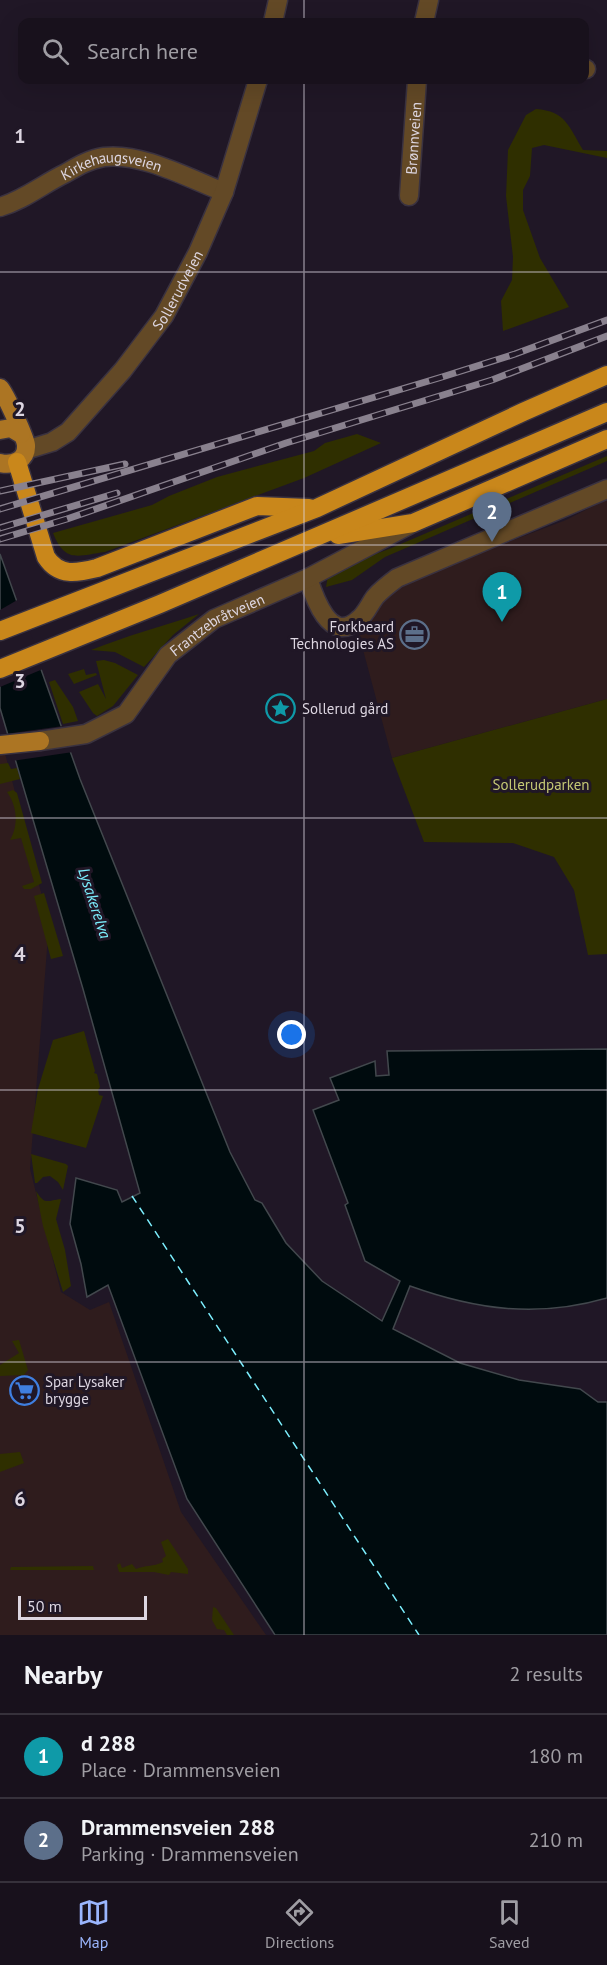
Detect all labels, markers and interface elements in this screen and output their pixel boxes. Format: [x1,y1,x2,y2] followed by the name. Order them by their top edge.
[18,18,589,84] search box
[39,35,72,68] icon: search
[87,37,198,65] text: Search here
[401,101,425,175] street label: Brønnveien
[14,123,26,149] text: 1
[57,147,165,184] street label: Kirkehaugsveien
[147,247,207,334] street label: Sollerudveien
[14,396,26,422] text: 2
[472,492,512,542] pin: 2
[482,572,522,622] pin: 1
[166,589,267,660] street label: Frantzebråtveien
[290,617,394,653] place label: Forkbeard Technologies AS
[399,619,431,651] office icon: Forkbeard Technologies AS
[14,668,26,694] text: 3
[265,692,297,724] place icon: Sollerud gård
[302,699,388,718] place label: Sollerud gård
[492,775,590,794] park label: Sollerudparken
[74,865,116,941] water label: Lysakerelva
[14,941,26,967] text: 4
[277,1020,306,1049] your location
[14,1213,26,1239] text: 5
[45,1372,124,1408] place label: Spar Lysaker brygge
[8,1374,40,1406] supermarket icon: Spar Lysaker brygge
[14,1486,26,1512] text: 6
[18,1593,147,1620] scale bar
[27,1596,62,1616] text: 50 m
[24,1658,102,1691] text: Nearby
[510,1661,583,1687] text: 2 results
[81,1729,136,1757] text: d 288
[38,1743,49,1769] text: 1
[529,1743,583,1769] text: 180 m
[81,1757,281,1783] text: Place · Drammensveien
[81,1813,275,1841] text: Drammensveien 288
[38,1827,49,1853] text: 2
[529,1827,583,1853] text: 210 m
[81,1841,299,1867] text: Parking · Drammensveien
[77,1896,110,1952] tab: Map
[265,1896,334,1952] tab: Directions
[489,1896,530,1952] tab: Saved

